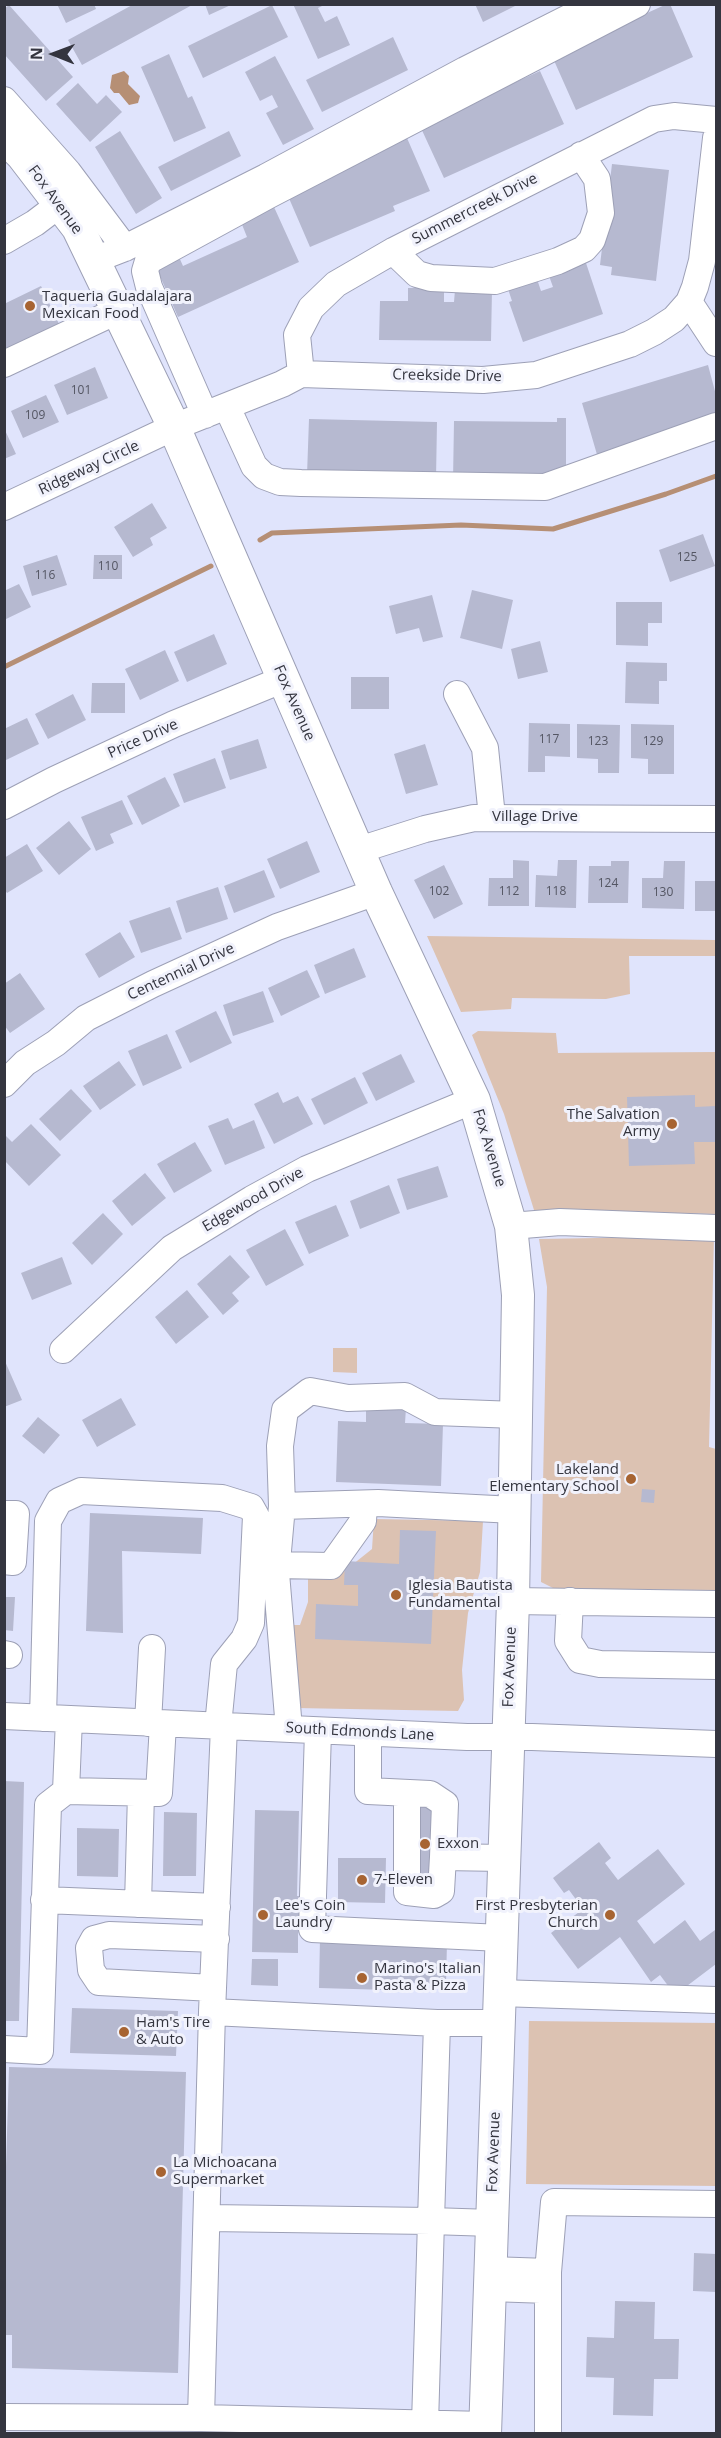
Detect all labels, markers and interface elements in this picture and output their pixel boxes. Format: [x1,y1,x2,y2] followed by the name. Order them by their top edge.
[24,24,84,84] north arrow
[25,47,47,60] text: N
[24,162,86,238] street label: Fox Avenue
[409,170,541,248] street label: Summercreek Drive
[42,288,192,323] place label: Taqueria Guadalajara Mexican Food
[23,299,37,313] marker: Taqueria Guadalajara Mexican Food
[392,366,502,386] street label: Creekside Drive
[71,384,91,398] house number: 101
[25,409,45,423] house number: 109
[36,437,142,499] street label: Ridgeway Circle
[677,551,697,565] house number: 125
[98,560,118,574] house number: 110
[35,569,55,583] house number: 116
[269,662,319,744] street label: Fox Avenue
[105,715,181,763] street label: Price Drive
[539,733,559,747] house number: 117
[588,735,608,749] house number: 123
[643,735,663,749] house number: 129
[492,808,578,826] street label: Village Drive
[598,877,618,891] house number: 124
[429,885,449,899] house number: 102
[499,885,519,899] house number: 112
[546,885,566,899] house number: 118
[653,886,673,900] house number: 130
[125,939,237,1005] street label: Centennial Drive
[567,1106,660,1141] place label: The Salvation Army
[469,1107,509,1189] street label: Fox Avenue
[665,1117,679,1131] marker: The Salvation Army
[199,1164,307,1236] street label: Edgewood Drive
[489,1461,619,1496] place label: Lakeland Elementary School
[624,1472,638,1486] marker: Lakeland Elementary School
[408,1577,513,1612] place label: Iglesia Bautista Fundamental
[389,1588,403,1602] marker: Iglesia Bautista Fundamental
[500,1626,520,1708] street label: Fox Avenue
[285,1719,435,1745] street label: South Edmonds Lane
[437,1835,479,1853] place label: Exxon
[418,1837,432,1851] marker: Exxon
[374,1871,433,1889] place label: 7-Eleven
[355,1873,369,1887] marker: 7-Eleven
[275,1897,345,1932] place label: Lee's Coin Laundry
[475,1897,598,1932] place label: First Presbyterian Church
[256,1908,270,1922] marker: Lee's Coin Laundry
[603,1908,617,1922] marker: First Presbyterian Church
[374,1960,481,1995] place label: Marino's Italian Pasta & Pizza
[355,1971,369,1985] marker: Marino's Italian Pasta & Pizza
[136,2014,210,2049] place label: Ham's Tire & Auto
[117,2025,131,2039] marker: Ham's Tire & Auto
[484,2111,504,2193] street label: Fox Avenue
[173,2154,277,2189] place label: La Michoacana Supermarket
[154,2165,168,2179] marker: La Michoacana Supermarket

